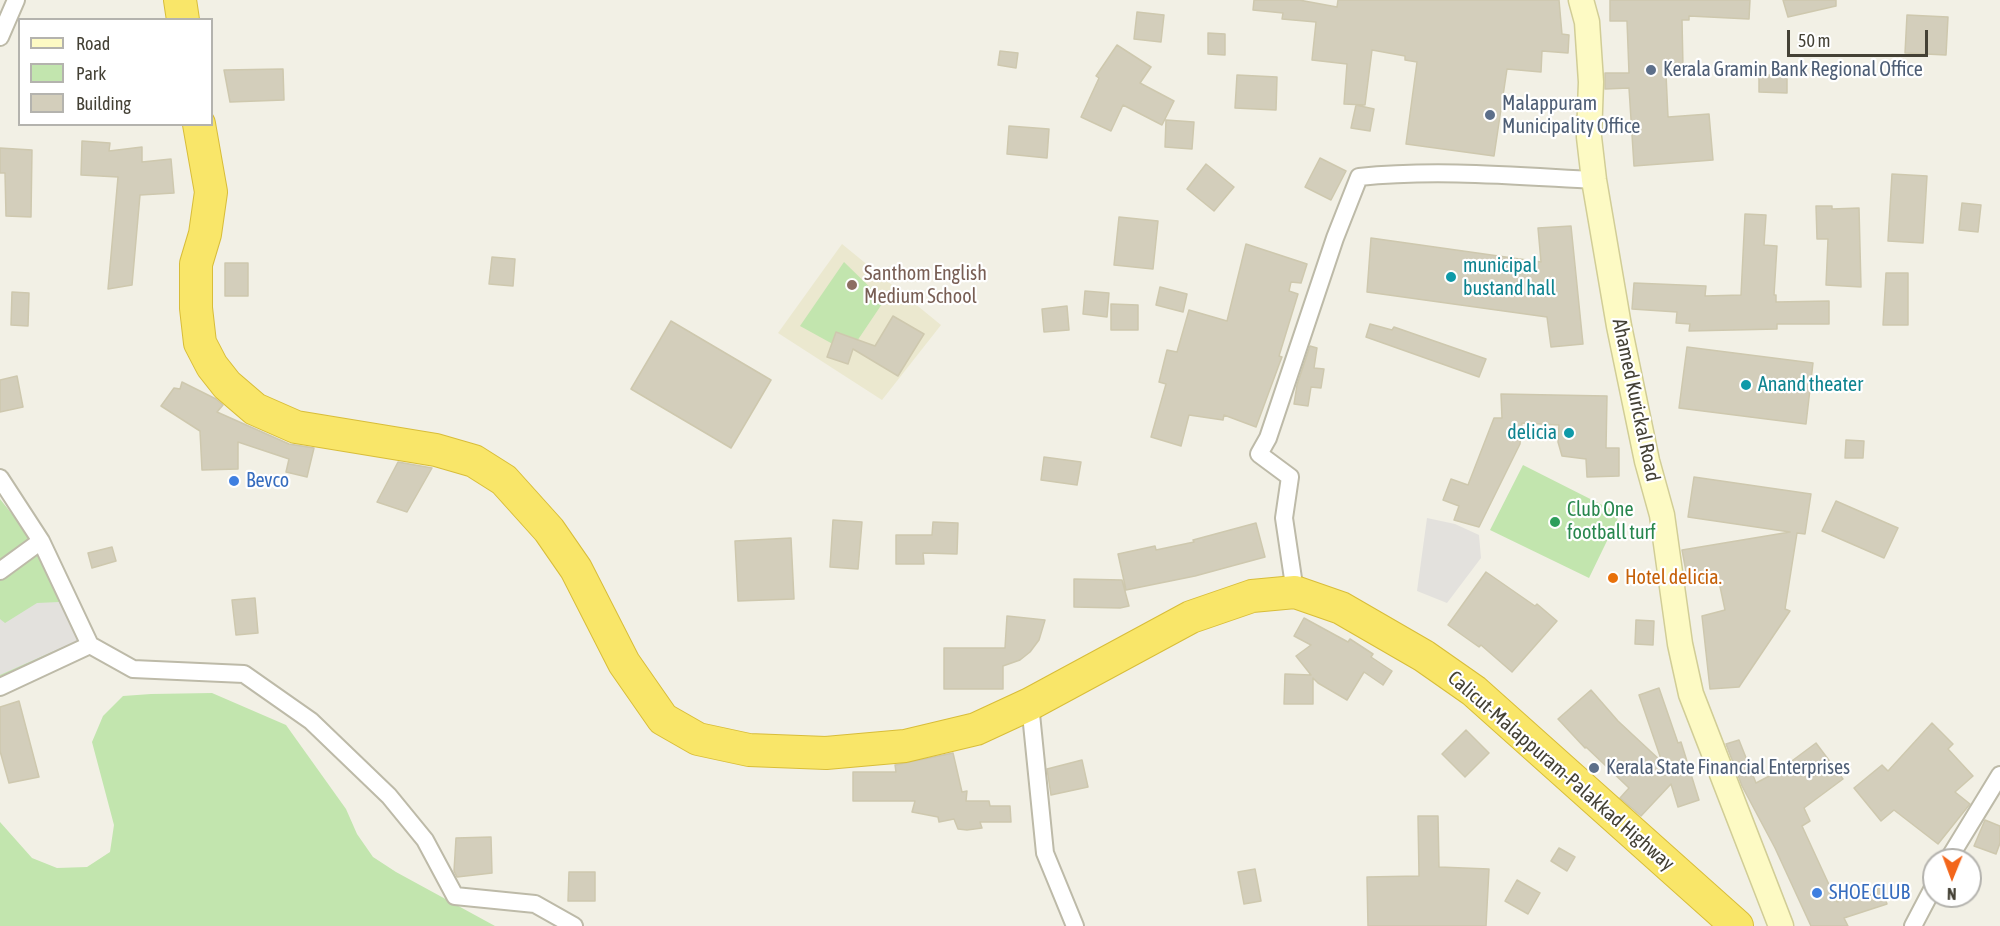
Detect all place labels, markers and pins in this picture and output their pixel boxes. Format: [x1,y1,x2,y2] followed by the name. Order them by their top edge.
[1663,58,1923,82] place label: Kerala Gramin Bank Regional Office
[1644,63,1658,77] marker: Kerala Gramin Bank Regional Office
[1502,92,1640,139] place label: Malappuram Municipality Office
[1483,108,1497,122] marker: Malappuram Municipality Office
[1463,254,1556,301] place label: municipal bustand hall
[864,262,987,309] place label: Santhom English Medium School
[1444,270,1458,284] marker: municipal bustand hall
[845,278,859,292] marker: Santhom English Medium School
[1758,373,1863,397] place label: Anand theater
[1739,378,1753,392] marker: Anand theater
[1507,421,1557,445] place label: delicia
[1562,426,1576,440] marker: delicia
[246,469,289,493] place label: Bevco
[227,474,241,488] marker: Bevco
[1567,498,1656,545] place label: Club One football turf
[1548,515,1562,529] marker: Club One football turf
[1625,566,1722,590] place label: Hotel delicia.
[1606,571,1620,585] marker: Hotel delicia.
[1606,756,1850,780] place label: Kerala State Financial Enterprises
[1587,761,1601,775] marker: Kerala State Financial Enterprises
[1829,881,1910,905] place label: SHOE CLUB
[1810,886,1824,900] marker: SHOE CLUB

